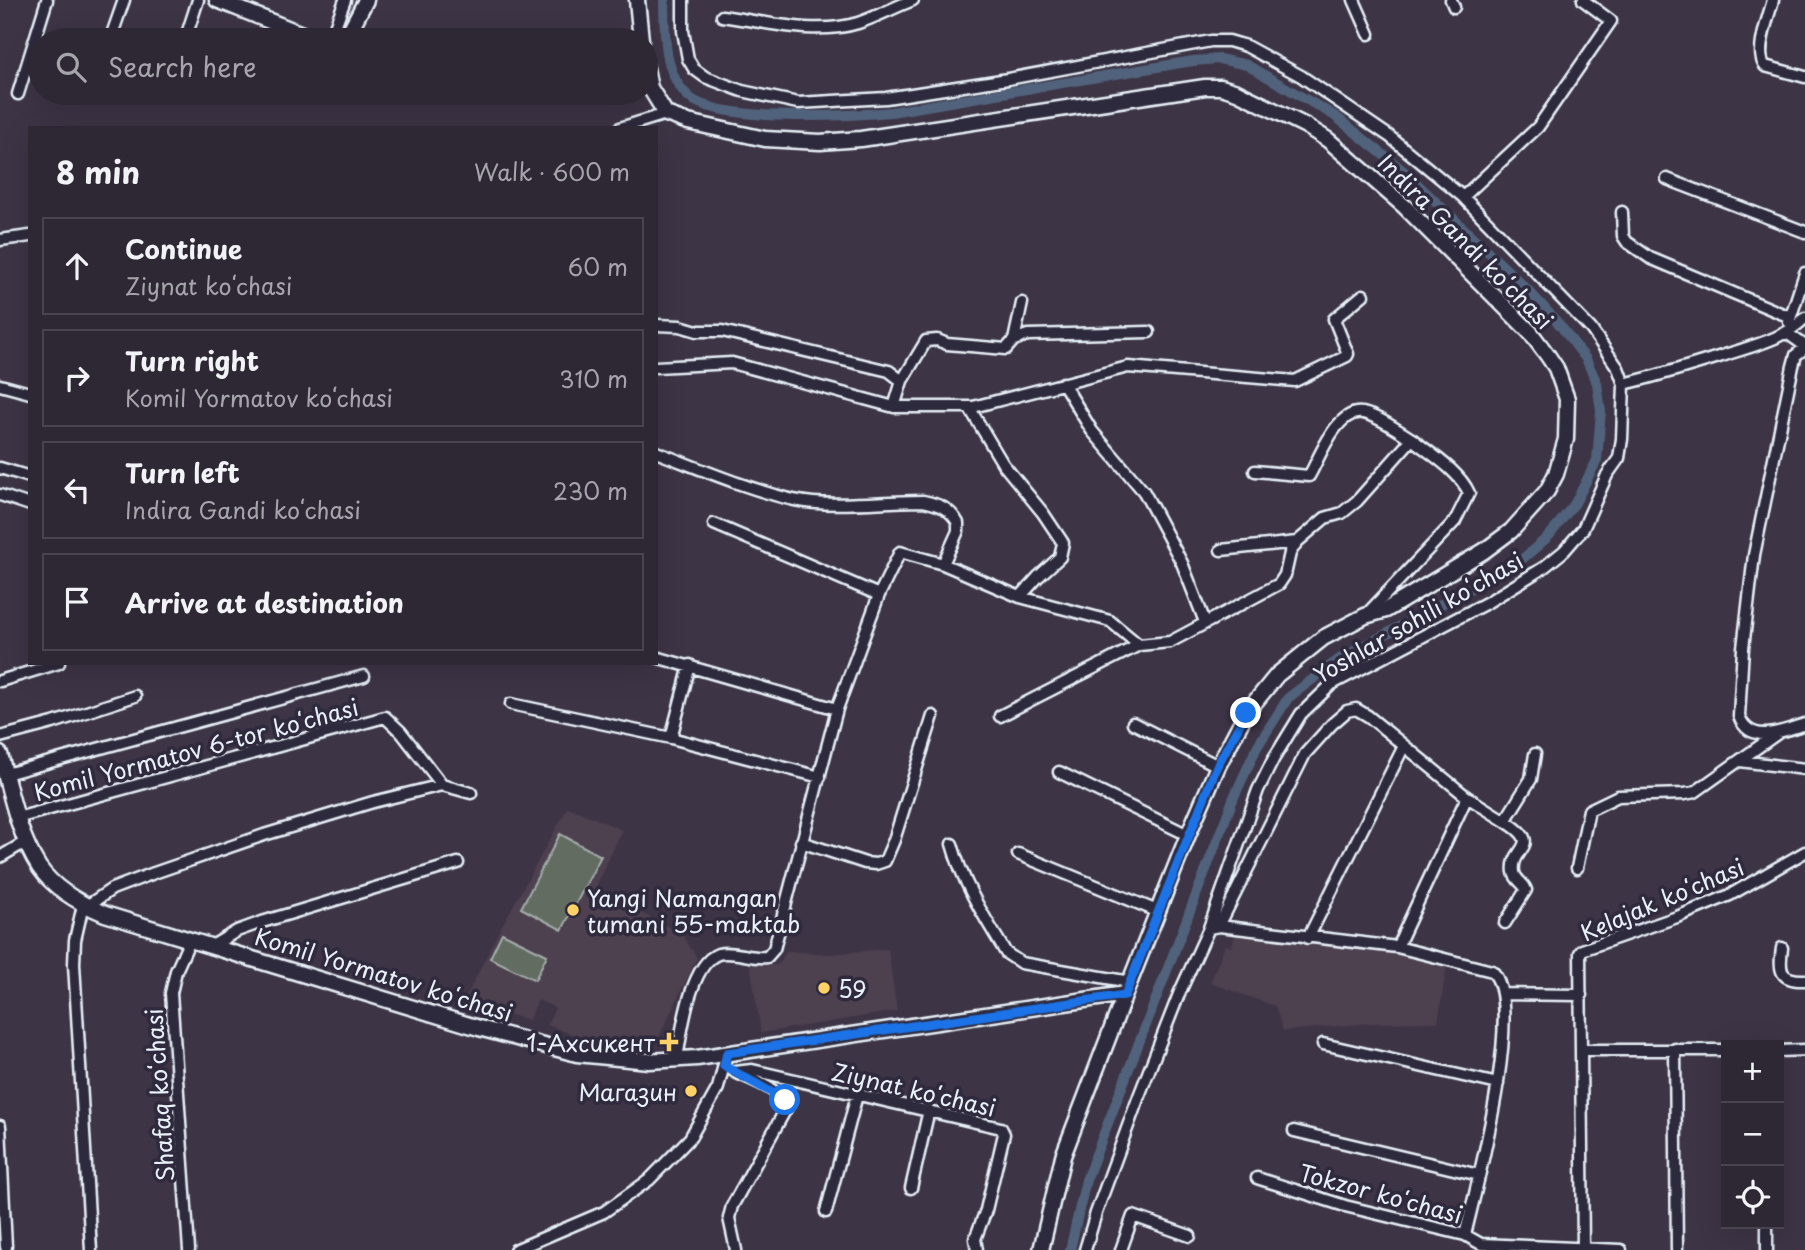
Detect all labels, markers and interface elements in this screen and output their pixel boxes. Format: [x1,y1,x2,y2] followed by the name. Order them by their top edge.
[28,28,658,105] search box
[108,47,257,86] text: Search here
[52,48,90,86] icon: search
[1370,145,1562,337] street label: Indira Gandi koʻchasi
[56,149,140,194] text: 8 min
[474,154,630,189] text: Walk · 600 m
[125,229,242,268] text: Continue
[58,247,96,285] icon: ahead
[568,249,628,284] text: 60 m
[125,268,292,303] text: Ziynat koʻchasi
[125,341,259,380] text: Turn right
[58,359,96,397] icon: right
[559,361,628,396] text: 310 m
[125,380,393,415] text: Komil Yormatov koʻchasi
[125,453,240,492] text: Turn left
[58,471,96,509] icon: left
[553,473,628,508] text: 230 m
[125,492,361,527] text: Indira Gandi koʻchasi
[1306,543,1530,691] street label: Yoshlar sohili koʻchasi
[58,583,96,621] icon: arrive
[125,583,404,622] text: Arrive at destination
[30,689,362,809] street label: Komil Yormatov 6-tor koʻchasi
[1230,697,1261,728] route end
[1575,849,1749,949] street label: Kelajak koʻchasi
[587,880,800,941] place label: Yangi Namangan tumani 55-maktab
[565,902,581,918] marker: Yangi Namangan tumani 55-maktab
[251,918,517,1030] street label: Komil Yormatov koʻchasi
[838,971,867,1006] place label: 59
[816,980,832,996] marker: 59
[135,1007,183,1183] street label: Shafaq koʻchasi
[526,1025,656,1060] place label: 1-Ахсикент
[661,1034,677,1050] marker: 1-Ахсикент
[1721,1040,1784,1229] map controls
[1721,1040,1784,1103] button: +
[828,1053,1000,1125] street label: Ziynat koʻchasi
[578,1074,677,1109] place label: Магазин
[683,1083,699,1099] marker: Магазин
[769,1084,800,1115] route start
[1721,1103,1784,1166] button: −
[1295,1154,1467,1232] street label: Tokzor koʻchasi
[1721,1166,1784,1229] button: locate

